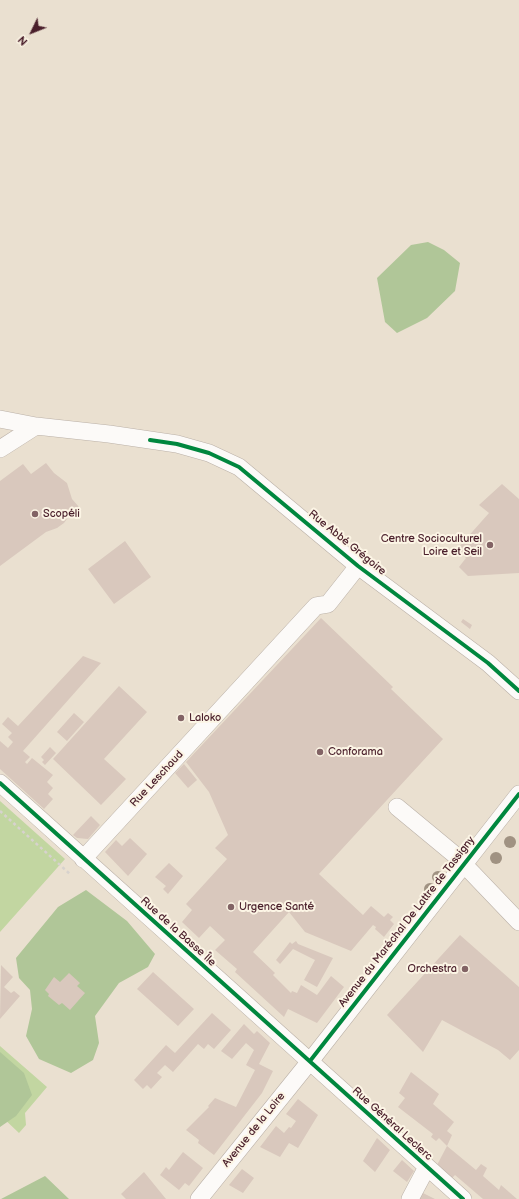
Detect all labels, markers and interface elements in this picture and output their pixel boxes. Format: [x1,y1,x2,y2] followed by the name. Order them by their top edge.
[12,12,52,52] north arrow
[15,33,30,48] text: N
[43,507,80,521] place label: Scopéli
[305,508,389,578] street label: Rue Abbé Grégoire
[30,509,40,519] marker: Scopéli
[381,532,482,558] place label: Centre Socioculturel Loire et Seil
[485,540,495,550] marker: Centre Socioculturel Loire et Seil
[189,711,221,725] place label: Laloko
[176,713,186,723] marker: Laloko
[328,745,383,759] place label: Conforama
[315,747,325,757] marker: Conforama
[128,748,186,810] street label: Rue Leschaud
[336,834,478,1010] street label: Avenue du Maréchal De Lattre de Tassigny
[138,895,218,969] street label: Rue de la Basse Île
[239,900,314,914] place label: Urgence Santé
[226,902,236,912] marker: Urgence Santé
[408,962,457,976] place label: Orchestra
[460,964,470,974] marker: Orchestra
[349,1084,435,1164] street label: Rue Général Leclerc
[220,1090,288,1170] street label: Avenue de la Loire

